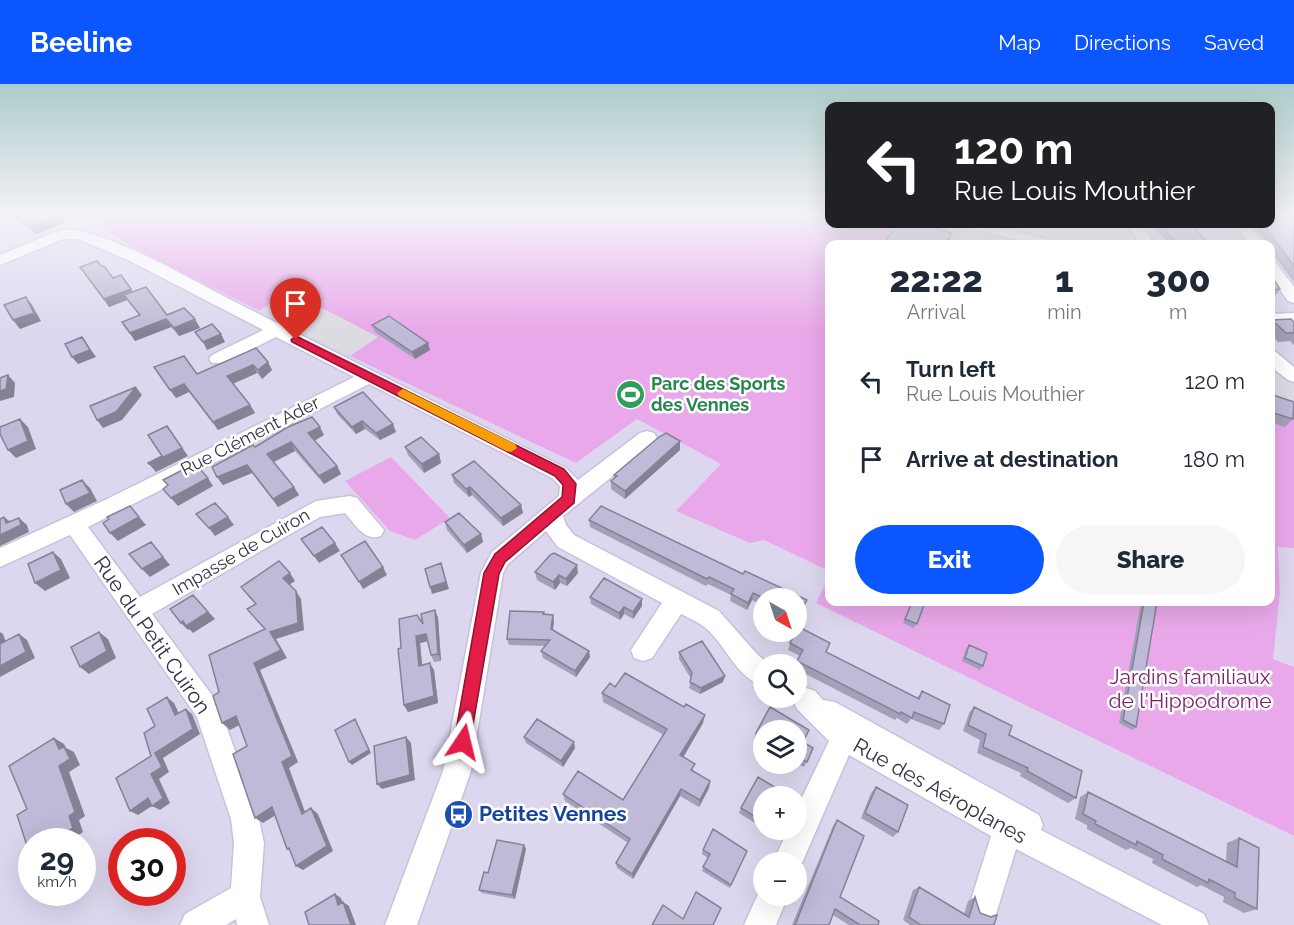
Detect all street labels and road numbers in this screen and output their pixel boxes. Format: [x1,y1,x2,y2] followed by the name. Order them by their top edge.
[177,391,323,480] street label: Rue Clément Ader
[168,504,313,599] street label: Impasse de Cuiron
[89,551,216,718] street label: Rue du Petit Cuiron
[849,732,1031,849] street label: Rue des Aéroplanes

